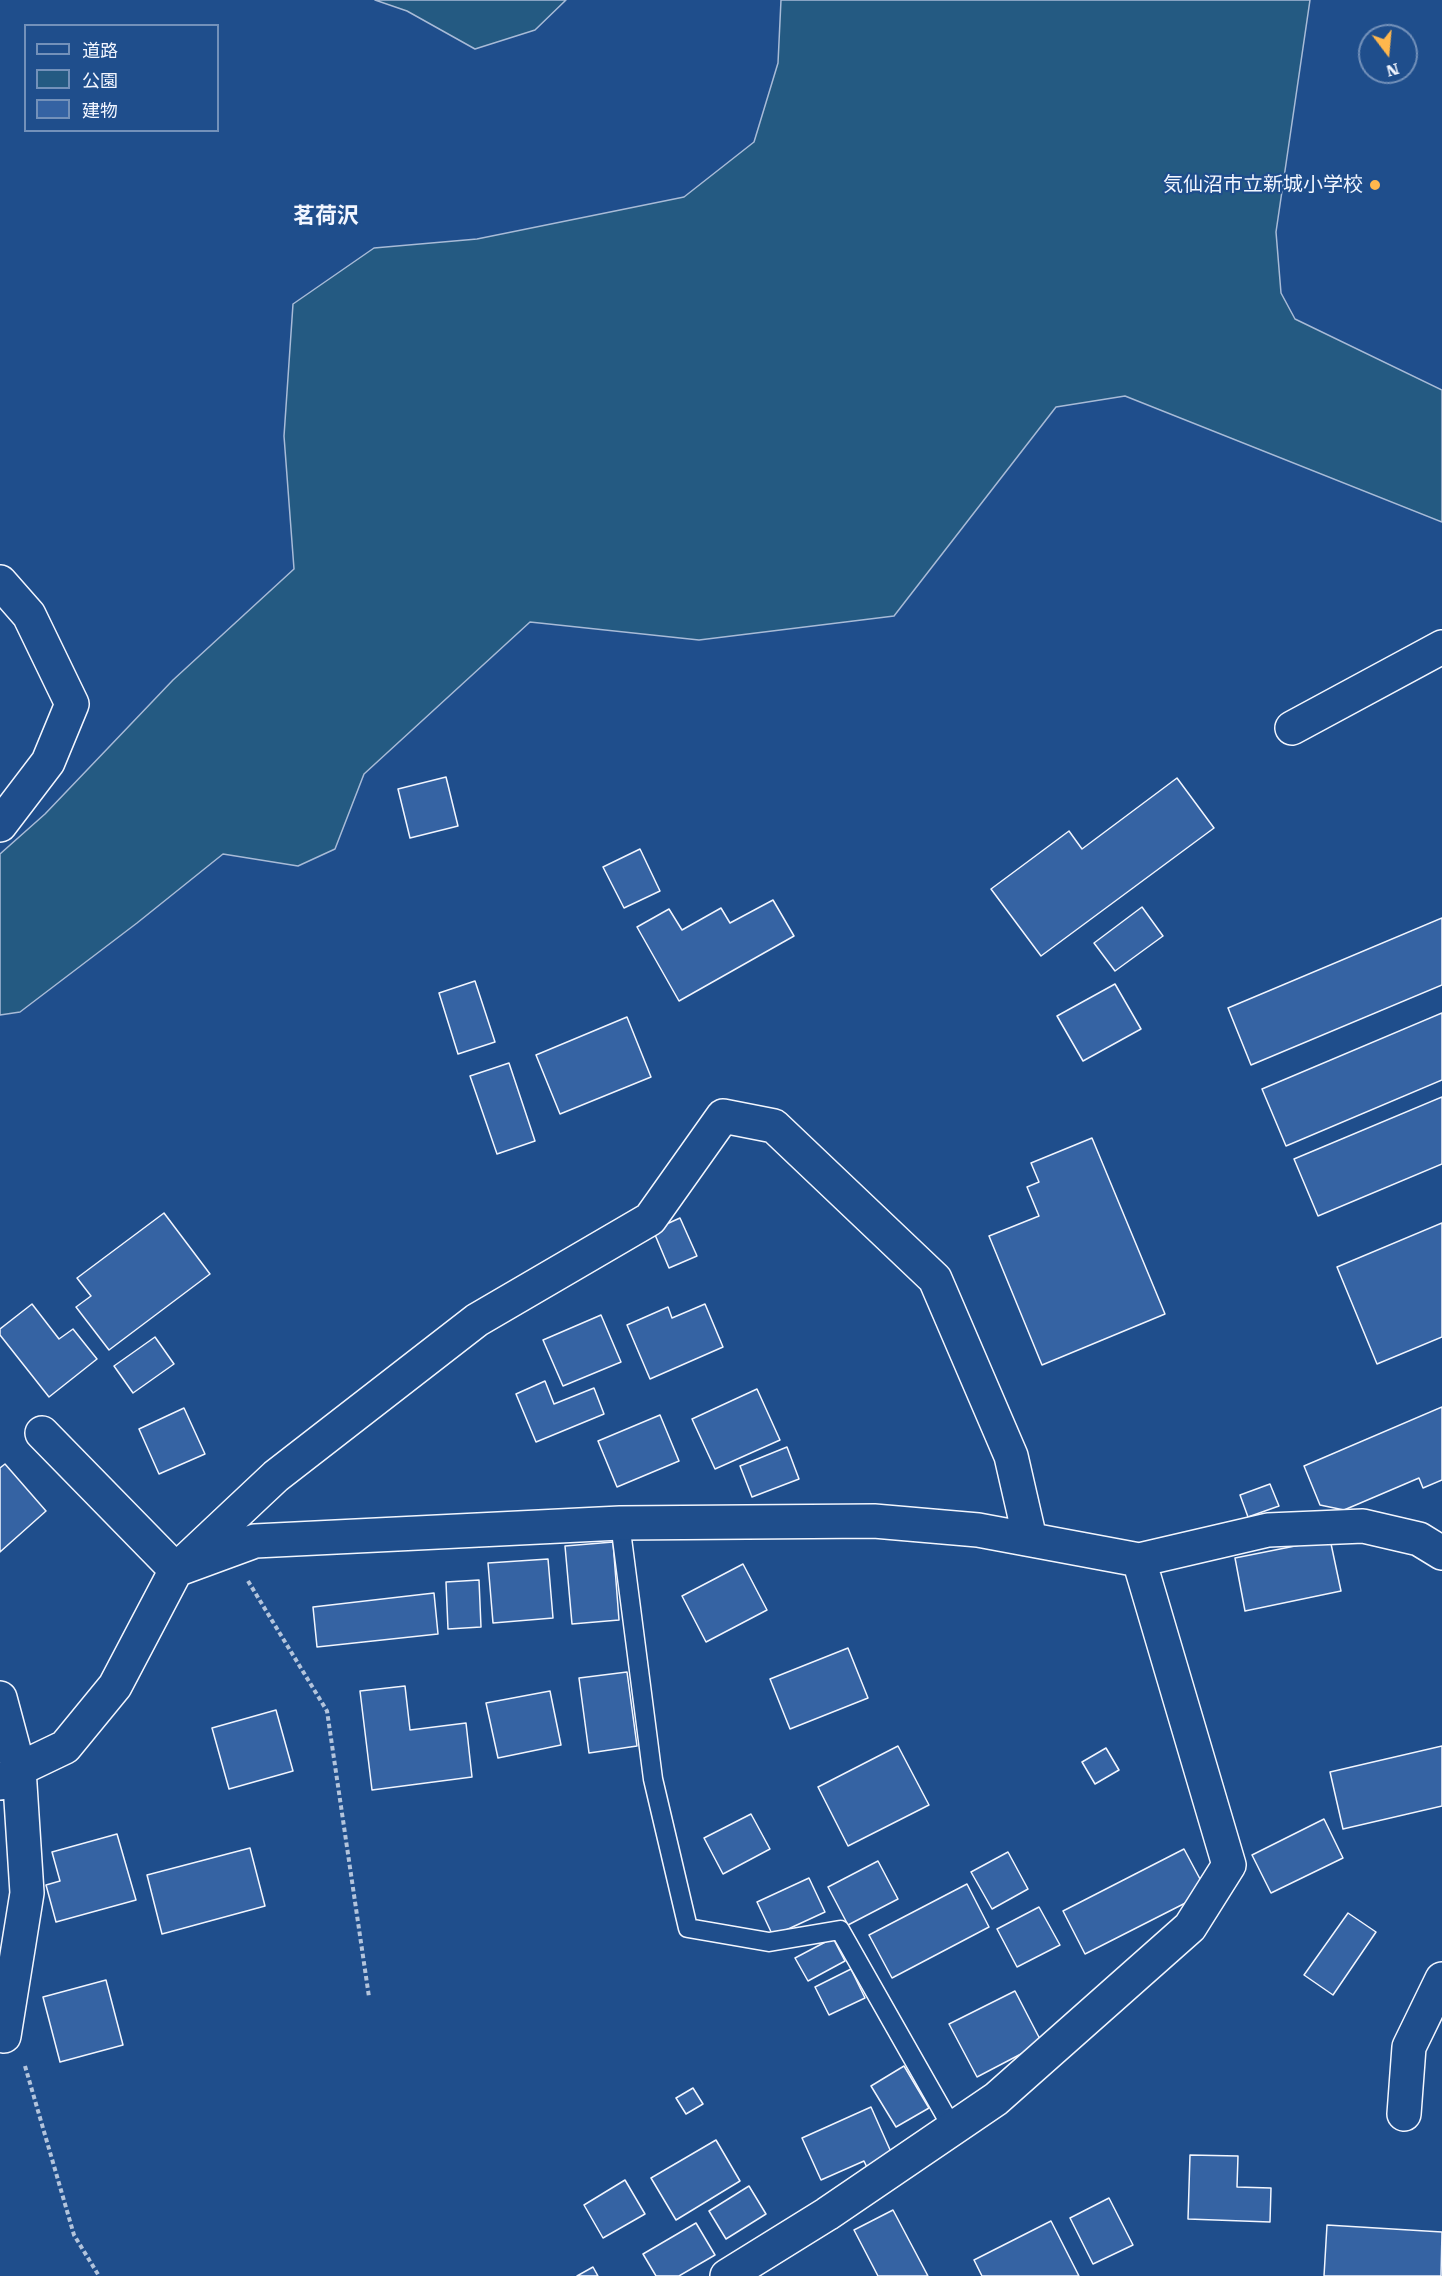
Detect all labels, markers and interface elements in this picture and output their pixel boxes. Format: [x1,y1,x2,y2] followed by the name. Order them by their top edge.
[24,24,219,132] legend
[1358,24,1418,84] north arrow
[82,40,118,61] text: 道路
[1384,59,1401,81] text: N
[82,70,118,91] text: 公園
[82,100,118,121] text: 建物
[1163,173,1363,197] place label: 気仙沼市立新城小学校
[1368,178,1382,192] marker: 気仙沼市立新城小学校
[293,204,359,230] district label: 茗荷沢

